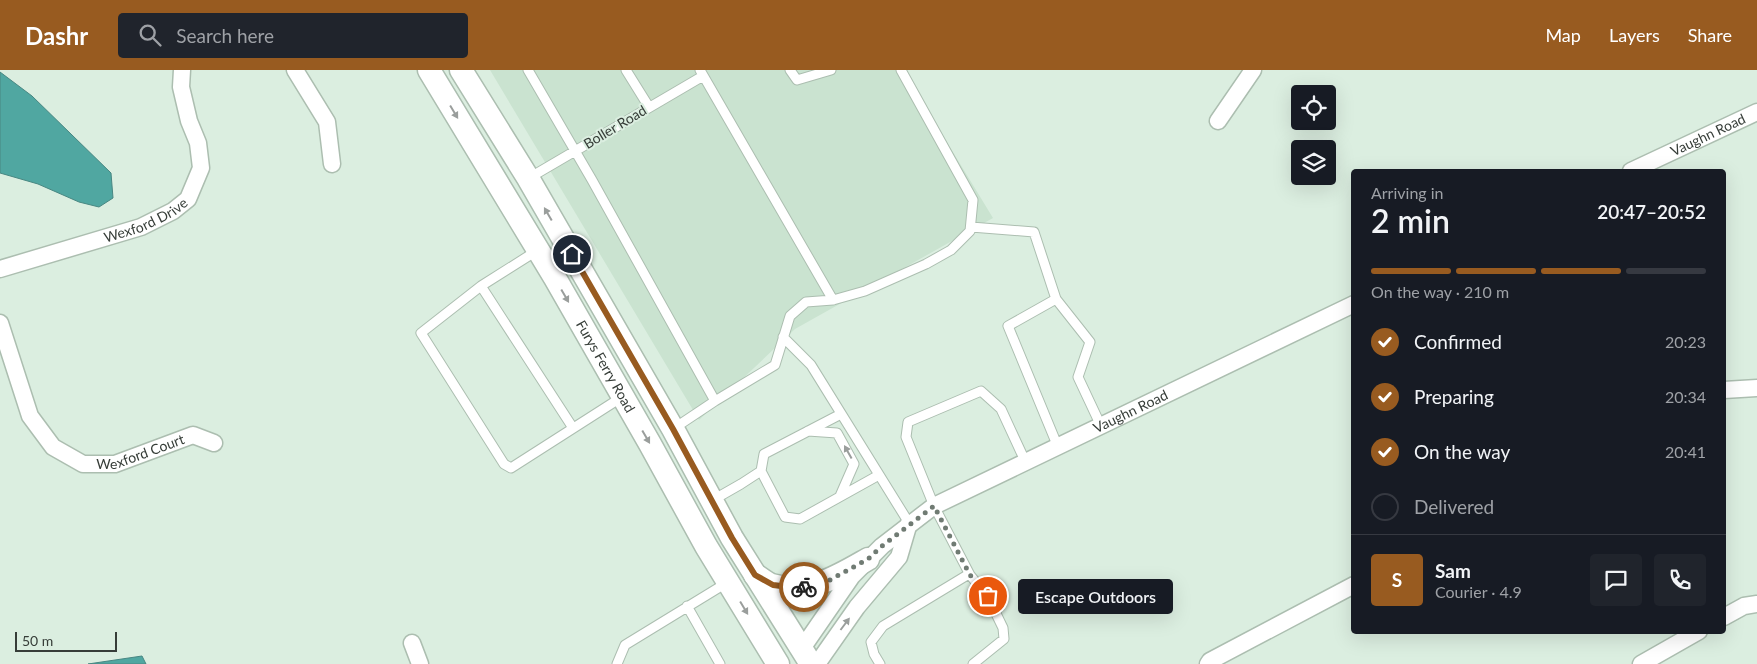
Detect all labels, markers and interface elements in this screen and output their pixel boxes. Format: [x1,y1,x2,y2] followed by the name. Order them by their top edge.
[118,13,468,58] search box
[25,21,88,50] text: Dashr
[136,21,164,49] icon: search
[176,24,274,47] text: Search here
[1545,24,1581,46] text: Map
[1609,24,1660,46] text: Layers
[1688,24,1732,46] text: Share
[1291,85,1336,185] map controls
[1291,85,1336,130] button: locate
[580,101,649,152] street label: Boller Road
[449,105,458,118] one-way arrow
[1668,110,1748,159] street label: Vaughn Road
[1291,140,1336,185] button: layers
[1371,183,1444,202] text: Arriving in
[102,194,191,246] street label: Wexford Drive
[1597,200,1706,223] text: 20:47–20:52
[1371,201,1450,240] text: 2 min
[544,207,553,220] one-way arrow
[551,233,593,275] pin
[558,240,586,268] icon: home
[1371,282,1509,301] text: On the way · 210 m
[561,288,569,303] one-way arrow
[573,317,639,415] street label: Furys Ferry Road
[1371,328,1399,356] icon: check
[1414,330,1502,353] text: Confirmed
[1665,332,1706,351] text: 20:23
[1371,383,1399,411] icon: check
[1414,385,1494,408] text: Preparing
[1090,386,1170,436] street label: Vaughn Road
[1665,387,1706,406] text: 20:34
[96,430,186,472] street label: Wexford Court
[641,430,650,443] one-way arrow
[1371,438,1399,466] icon: check
[1414,440,1510,463] text: On the way
[1665,442,1706,461] text: 20:41
[843,445,852,459] one-way arrow
[1414,495,1494,518] text: Delivered
[1590,554,1642,606] button: chat
[1654,554,1706,606] button: phone
[1435,559,1471,582] text: Sam
[779,562,829,612] courier
[1392,568,1402,591] text: S
[790,573,818,601] icon: bike
[967,575,1009,617] pin
[1018,578,1173,614] callout: Escape Outdoors
[974,582,1002,610] icon: bag
[1435,582,1522,601] text: Courier · 4.9
[1035,587,1156,606] text: Escape Outdoors
[739,601,749,614] one-way arrow
[839,618,850,631] one-way arrow
[15,629,118,652] scale bar
[22,632,53,649] text: 50 m

